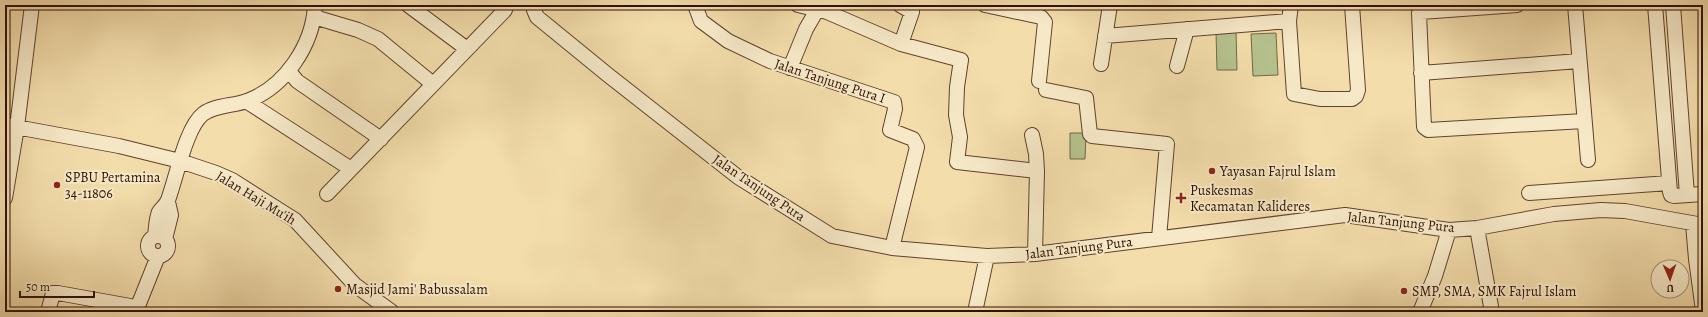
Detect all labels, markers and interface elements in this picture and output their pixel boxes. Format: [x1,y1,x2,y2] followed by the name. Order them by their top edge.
[772,54,888,108] street label: Jalan Tanjung Pura I
[709,150,809,226] street label: Jalan Tanjung Pura
[1219,162,1336,181] place label: Yayasan Fajrul Islam
[1207,166,1217,176] marker: Yayasan Fajrul Islam
[212,167,300,230] street label: Jalan Haji Mu'ih
[65,168,161,203] place label: SPBU Pertamina 34-11806
[52,180,62,190] marker: SPBU Pertamina 34-11806
[1190,181,1310,216] place label: Puskesmas Kecamatan Kalideres
[1175,192,1187,204] marker: Puskesmas Kecamatan Kalideres
[1346,207,1456,237] street label: Jalan Tanjung Pura
[1024,232,1134,264] street label: Jalan Tanjung Pura
[1650,259,1690,299] north arrow
[20,273,94,299] scale bar
[26,279,50,295] text: 50 m
[346,280,488,299] place label: Masjid Jami' Babussalam
[1666,281,1674,296] text: U
[1412,282,1577,301] place label: SMP, SMA, SMK Fajrul Islam
[333,284,343,294] marker: Masjid Jami' Babussalam
[1399,286,1409,296] marker: SMP, SMA, SMK Fajrul Islam

